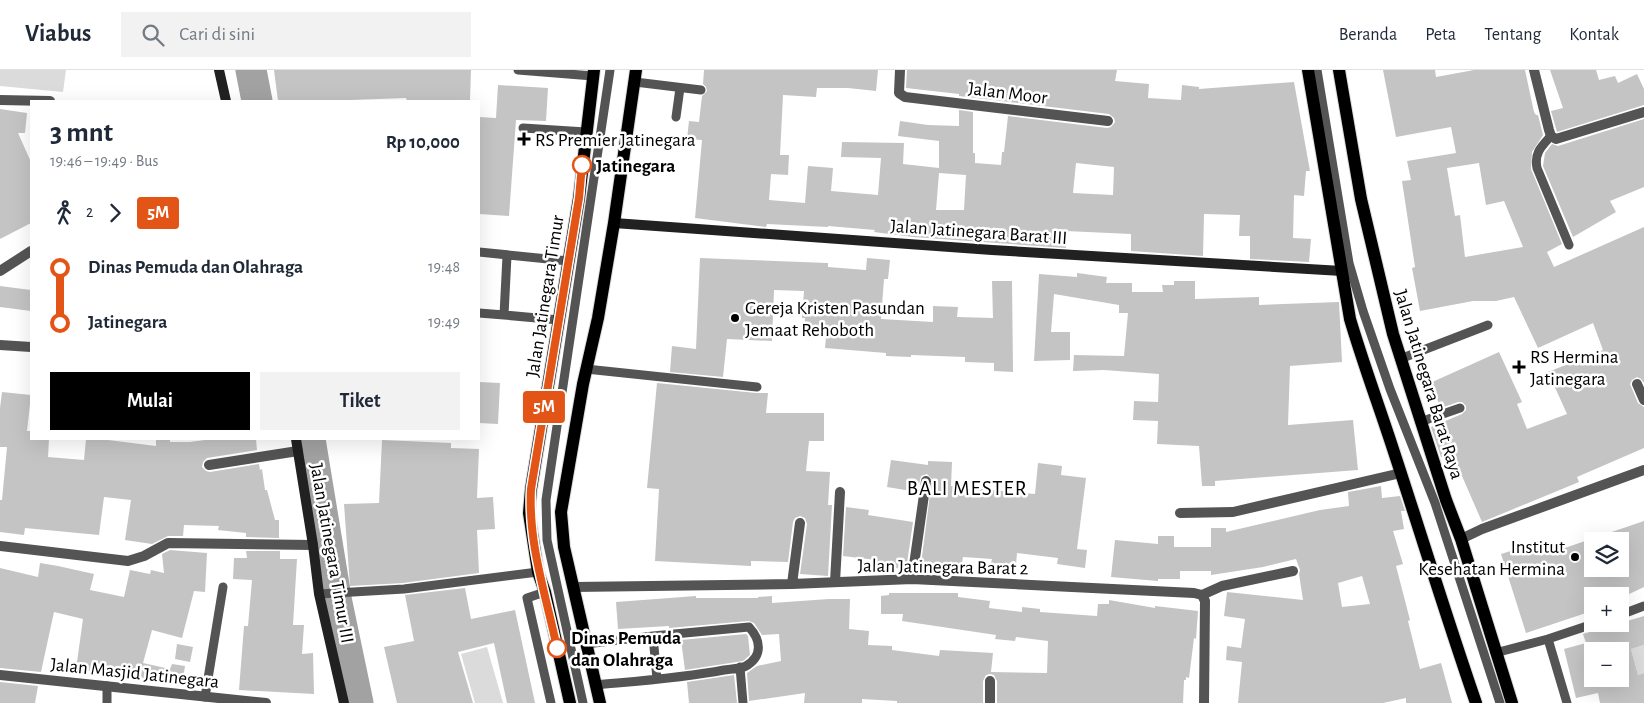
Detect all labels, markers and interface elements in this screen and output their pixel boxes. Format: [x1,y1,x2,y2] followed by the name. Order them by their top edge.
[121,12,471,57] search box
[139,21,167,49] icon: search
[25,22,91,46] text: Viabus
[179,25,255,44] text: Cari di sini
[1339,26,1397,44] text: Beranda
[1425,26,1456,44] text: Peta
[1484,26,1541,44] text: Tentang
[1569,26,1619,44] text: Kontak
[967,79,1049,108] street label: Jalan Moor
[50,119,113,147] text: 3 mnt
[535,131,696,150] place label: RS Premier Jatinegara
[517,132,531,146] marker: RS Premier Jatinegara
[386,133,460,152] text: Rp 10,000
[50,153,158,169] text: 19:46 – 19:49 · Bus
[572,155,592,175] marker: Jatinegara
[596,157,675,176] place label: Jatinegara
[50,199,78,227] icon: walk
[101,199,129,227] icon: forward
[86,204,93,220] text: 2
[147,204,169,222] text: 5M
[523,214,568,379] street label: Jalan Jatinegara Timur
[890,217,1068,248] street label: Jalan Jatinegara Barat III
[88,258,303,277] text: Dinas Pemuda dan Olahraga
[428,259,460,275] text: 19:48
[1391,287,1467,482] street label: Jalan Jatinegara Barat Raya
[745,299,925,340] place label: Gereja Kristen Pasundan Jemaat Rehoboth
[729,312,741,324] marker: Gereja Kristen Pasundan Jemaat Rehoboth
[88,313,167,332] text: Jatinegara
[428,314,460,330] text: 19:49
[1530,348,1619,389] place label: RS Hermina Jatinegara
[1512,360,1526,374] marker: RS Hermina Jatinegara
[50,372,250,430] button: Mulai
[260,372,460,430] button: Tiket
[522,391,566,423] line badge: 5M
[533,398,555,416] text: 5M
[306,462,357,645] street label: Jalan Jatinegara Timur III
[907,478,1027,499] district label: BALI MESTER
[1584,532,1629,687] map controls
[1584,532,1629,577] button: layers
[1418,538,1565,579] place label: Institut Kesehatan Hermina
[1569,551,1581,563] marker: Institut Kesehatan Hermina
[858,557,1029,578] street label: Jalan Jatinegara Barat 2
[1584,587,1629,632] button: +
[571,629,681,670] place label: Dinas Pemuda dan Olahraga
[547,638,567,658] marker: Dinas Pemuda dan Olahraga
[1584,642,1629,687] button: −
[50,655,220,692] street label: Jalan Masjid Jatinegara

